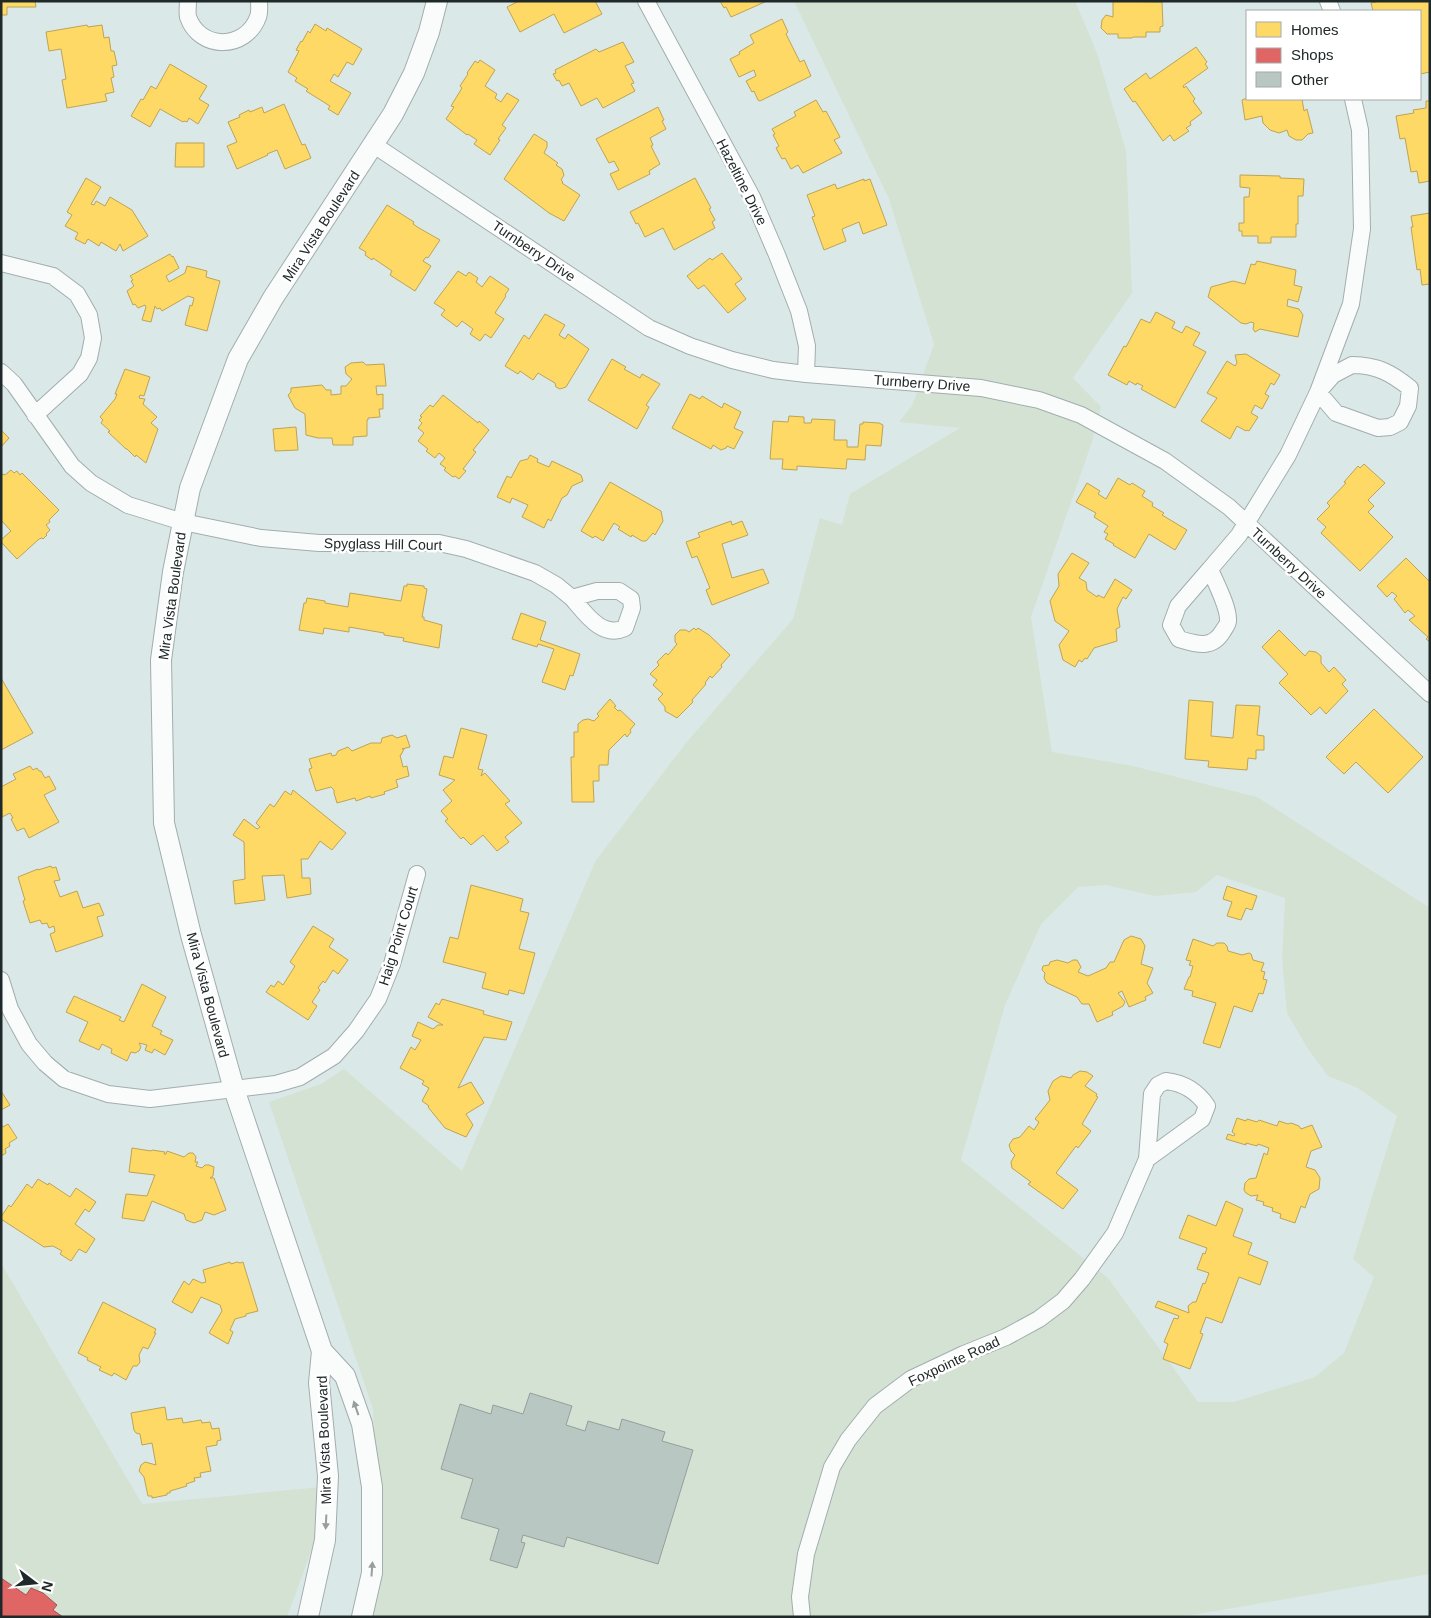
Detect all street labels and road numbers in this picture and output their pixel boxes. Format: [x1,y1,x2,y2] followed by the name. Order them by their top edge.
[713,136,771,228] street label: Hazeltine Drive
[279,168,363,284] street label: Mira Vista Boulevard
[489,217,579,285] street label: Turnberry Drive
[873,372,971,394] street label: Turnberry Drive
[1248,524,1330,602] street label: Turnberry Drive
[155,531,189,661] street label: Mira Vista Boulevard
[324,535,442,553] street label: Spyglass Hill Court
[375,884,421,987] street label: Haig Point Court
[184,931,232,1059] street label: Mira Vista Boulevard
[906,1333,1002,1389] street label: Foxpointe Road
[314,1375,334,1505] street label: Mira Vista Boulevard

